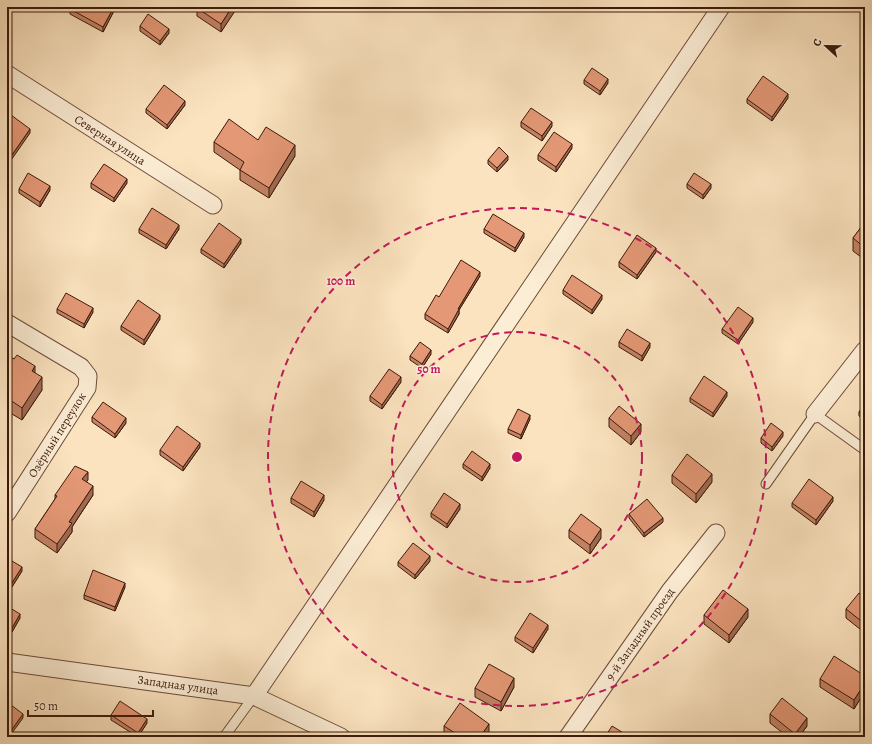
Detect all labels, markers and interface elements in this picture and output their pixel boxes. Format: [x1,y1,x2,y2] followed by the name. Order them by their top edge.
[806,26,846,66] north arrow
[809,36,825,48] text: С
[71,111,149,169] street label: Северная улица
[327,273,355,289] text: 100 m
[417,361,441,377] text: 50 m
[24,389,90,481] street label: Озёрный переулок
[510,450,524,464] centre of rings
[602,584,678,684] street label: 9-й Западный проезд
[137,671,220,699] street label: Западная улица
[28,692,153,718] scale bar
[34,698,58,714] text: 50 m

